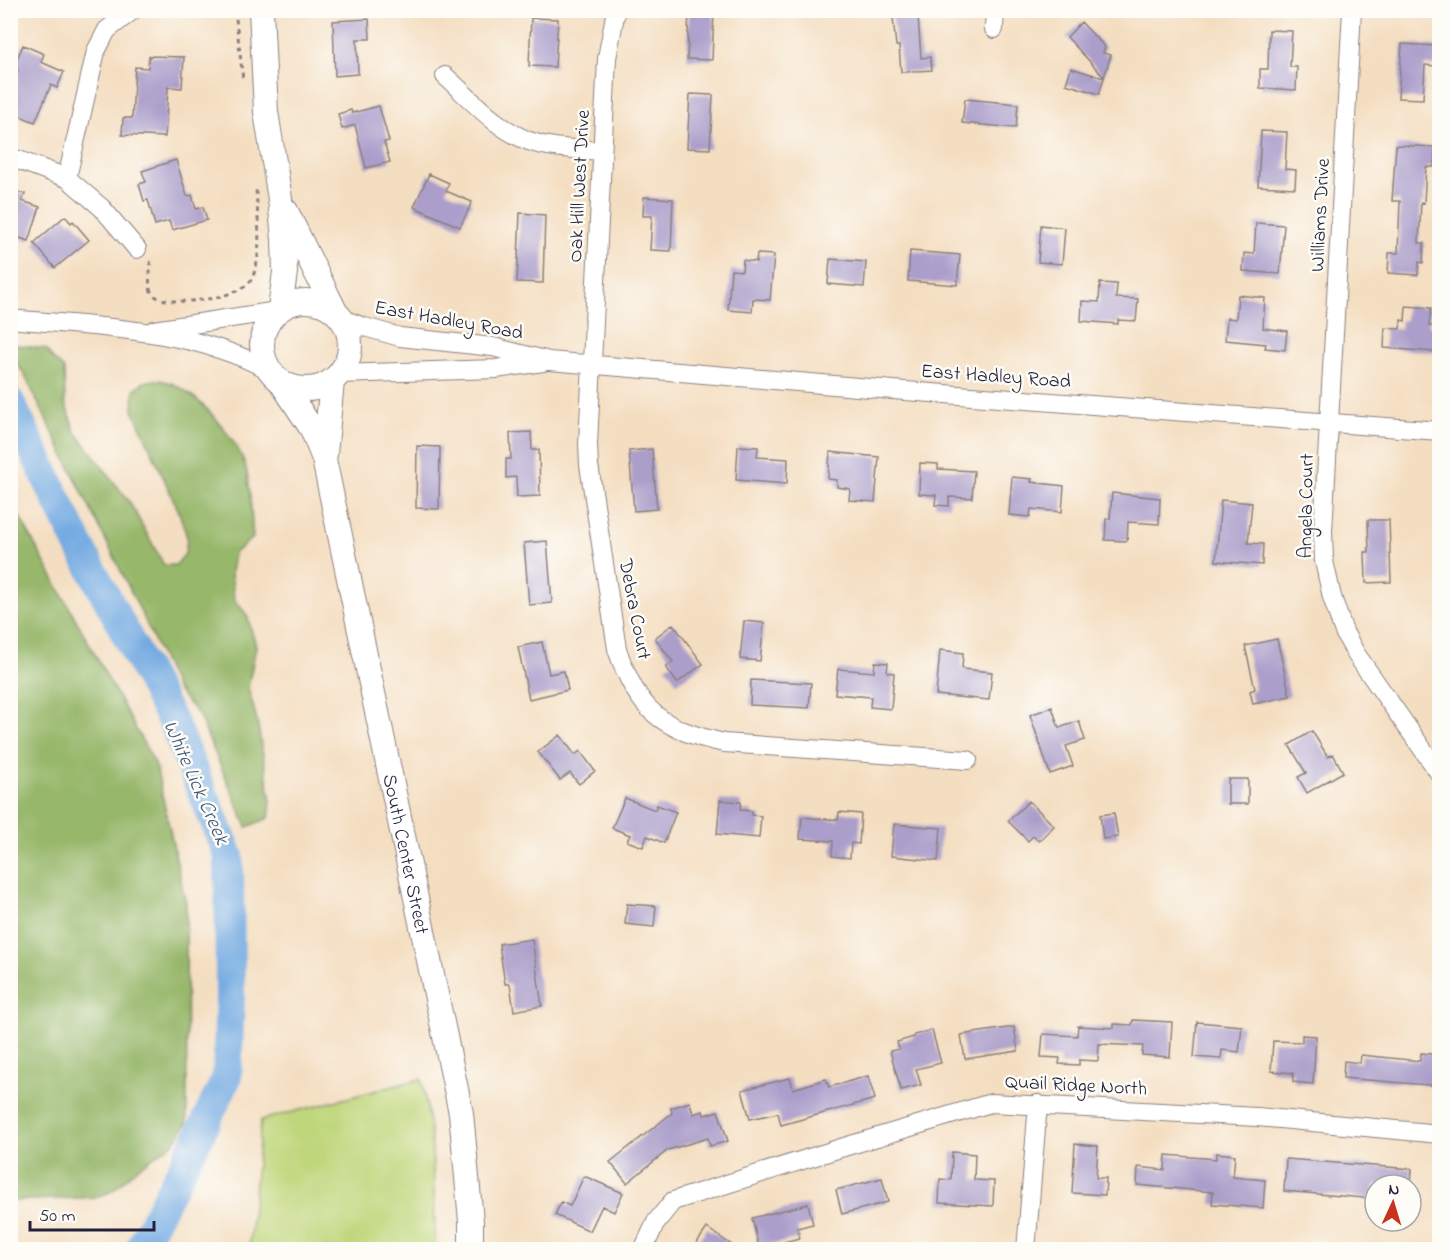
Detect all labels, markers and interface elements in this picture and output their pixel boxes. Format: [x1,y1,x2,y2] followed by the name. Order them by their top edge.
[562,109,599,263] street label: Oak Hill West Drive
[1304,158,1339,273] street label: Williams Drive
[372,294,525,349] street label: East Hadley Road
[920,358,1072,397] street label: East Hadley Road
[1292,453,1324,559] street label: Angela Court
[609,556,658,663] street label: Debra Court
[154,716,236,850] water label: White Lick Creek
[373,772,435,937] street label: South Center Street
[1004,1068,1148,1106] street label: Quail Ridge North
[1363,1173,1423,1233] north arrow
[1388,1178,1400,1202] text: N
[30,1194,154,1232] scale bar
[39,1204,76,1230] text: 50 m

